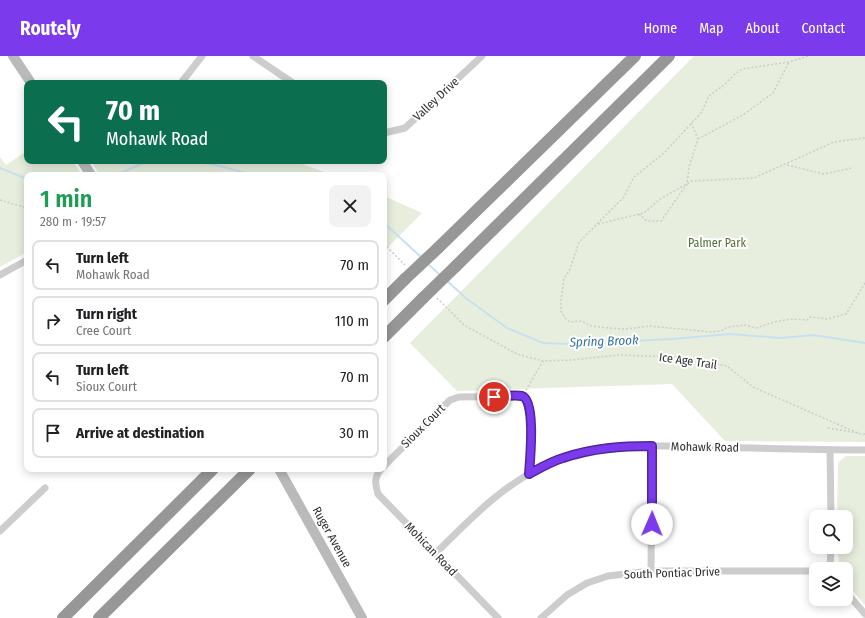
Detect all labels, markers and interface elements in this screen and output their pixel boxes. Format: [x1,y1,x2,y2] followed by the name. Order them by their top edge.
[20,17,80,40] text: Routely
[644,20,677,37] text: Home
[699,20,723,37] text: Map
[745,20,780,37] text: About
[802,20,845,37] text: Contact
[410,74,462,124] street label: Valley Drive
[106,94,160,127] text: 70 m
[40,96,92,148] icon: left
[106,128,208,150] text: Mohawk Road
[40,185,92,213] text: 1 min
[329,185,371,227] button: close
[40,214,106,229] text: 280 m · 19:57
[688,236,746,250] park label: Palmer Park
[76,249,129,267] text: Turn left
[42,254,64,276] icon: left
[340,256,369,274] text: 70 m
[76,267,150,282] text: Mohawk Road
[76,305,137,323] text: Turn right
[42,310,64,332] icon: right
[335,312,369,330] text: 110 m
[76,323,131,338] text: Cree Court
[568,332,639,350] water label: Spring Brook
[658,350,718,372] street label: Ice Age Trail
[76,361,129,379] text: Turn left
[42,366,64,388] icon: left
[340,368,369,386] text: 70 m
[76,379,137,394] text: Sioux Court
[477,380,511,414] pin
[483,386,505,408] icon: arrive
[398,401,448,451] street label: Sioux Court
[42,422,64,444] icon: arrive
[76,424,204,442] text: Arrive at destination
[339,424,369,442] text: 30 m
[671,439,739,455] street label: Mohawk Road
[631,503,673,545] position arrow
[310,504,354,570] street label: Ruger Avenue
[809,510,853,606] map controls
[809,510,853,554] button: search
[402,519,460,579] street label: Mohican Road
[809,562,853,606] button: layers
[624,564,720,582] street label: South Pontiac Drive

